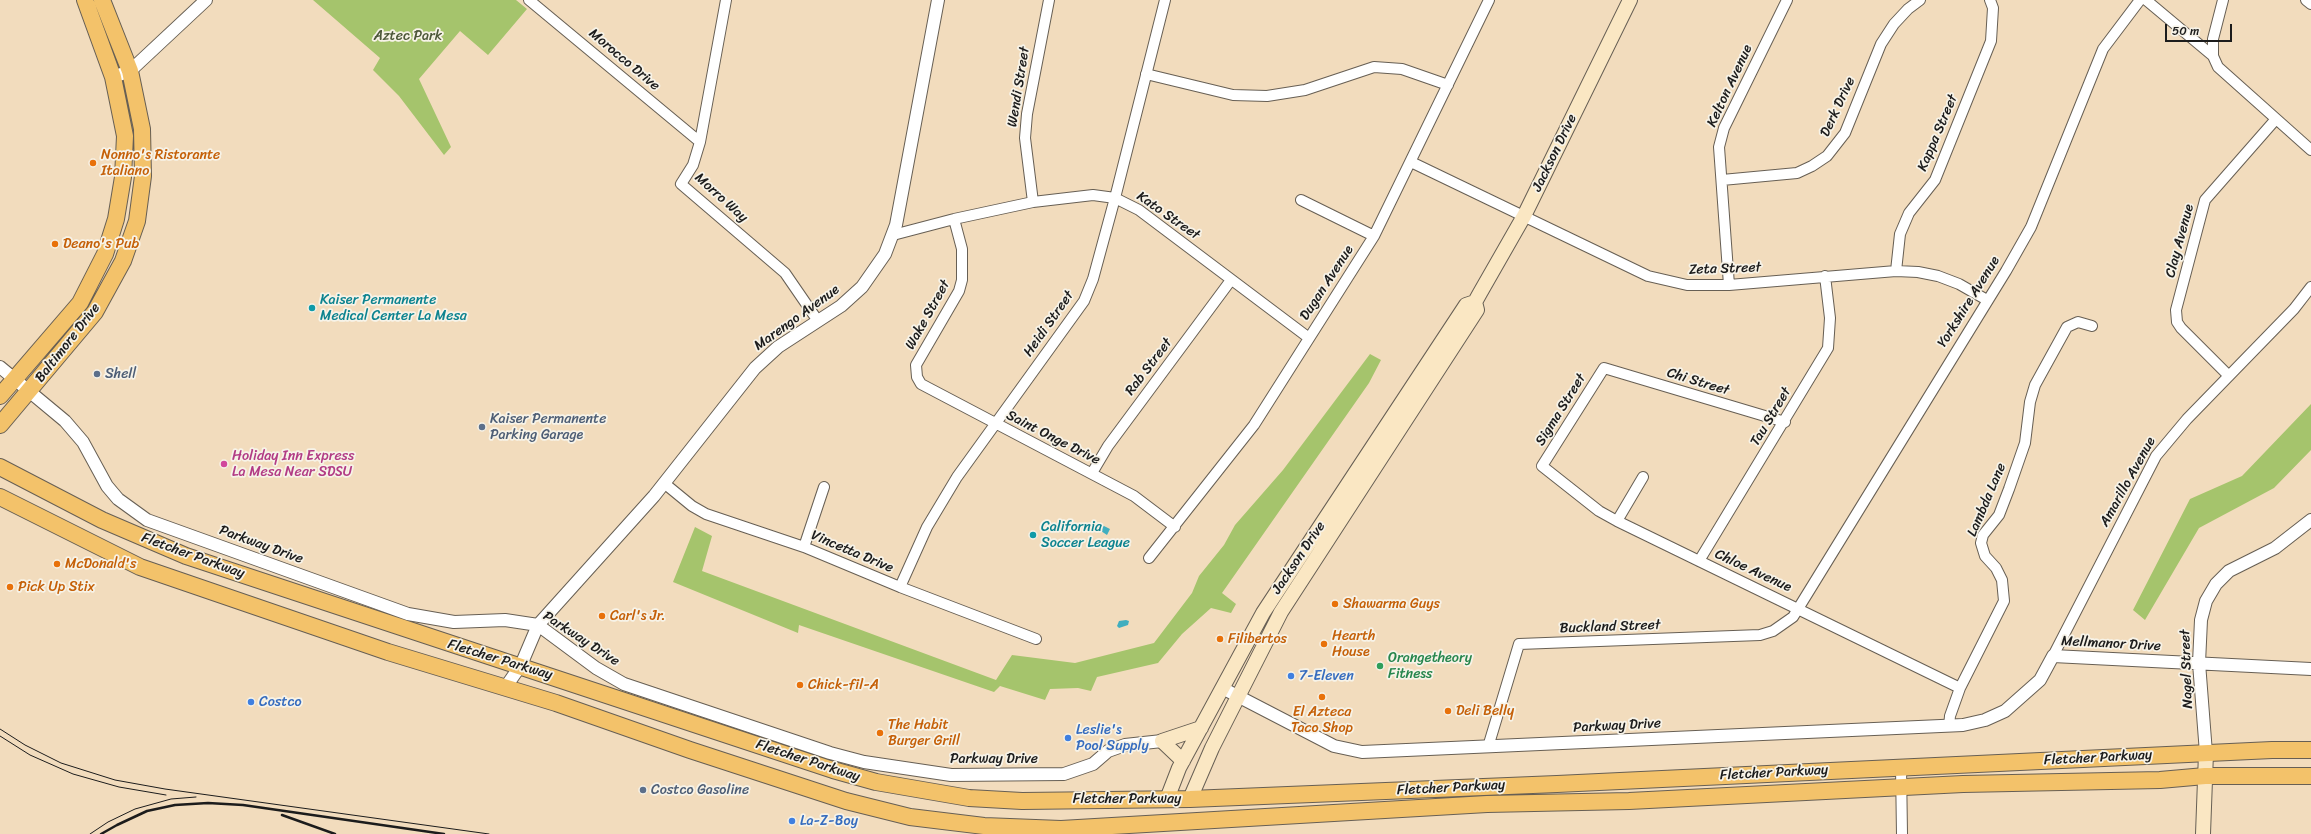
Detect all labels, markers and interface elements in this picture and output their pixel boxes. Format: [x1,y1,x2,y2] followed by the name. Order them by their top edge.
[2167,16,2234,42] scale bar
[2172,20,2199,42] text: 50 m
[585,25,663,95] street label: Morocco Drive
[374,28,442,44] park label: Aztec Park
[1704,42,1756,130] street label: Kelton Avenue
[1004,46,1034,128] street label: Wendi Street
[1817,74,1859,140] street label: Derk Drive
[1914,92,1962,174] street label: Kappa Street
[1529,112,1581,194] street label: Jackson Drive
[101,147,220,180] place label: Nonno's Ristorante Italiano
[88,158,98,168] marker: Nonno's Ristorante Italiano
[691,170,751,226] street label: Morro Way
[1133,188,1203,244] street label: Kato Street
[2162,202,2198,280] street label: Clay Avenue
[63,236,139,252] place label: Deano's Pub
[50,239,60,249] marker: Deano's Pub
[1297,242,1357,324] street label: Dugan Avenue
[1934,253,2004,351] street label: Yorkshire Avenue
[1689,259,1761,279] street label: Zeta Street
[902,277,954,353] street label: Wake Street
[751,281,843,355] street label: Marengo Avenue
[1020,288,1078,360] street label: Heidi Street
[320,292,467,324] place label: Kaiser Permanente Medical Center La Mesa
[32,300,104,386] street label: Baltimore Drive
[307,303,317,313] marker: Kaiser Permanente Medical Center La Mesa
[1122,335,1176,399] street label: Rab Street
[1665,365,1731,399] street label: Chi Street
[105,366,136,382] place label: Shell
[92,369,102,379] marker: Shell
[1532,371,1590,449] street label: Sigma Street
[1747,385,1795,449] street label: Tau Street
[1003,407,1103,469] street label: Saint Onge Drive
[490,411,606,444] place label: Kaiser Permanente Parking Garage
[477,422,487,432] marker: Kaiser Permanente Parking Garage
[2096,434,2160,530] street label: Amarillo Avenue
[232,448,354,480] place label: Holiday Inn Express La Mesa Near SDSU
[219,459,229,469] marker: Holiday Inn Express La Mesa Near SDSU
[1964,461,2010,539] street label: Lambda Lane
[1041,519,1130,552] place label: California Soccer League
[1269,519,1329,597] street label: Jackson Drive
[217,522,305,568] street label: Parkway Drive
[808,527,896,577] street label: Vincetta Drive
[139,530,247,582] street label: Fletcher Parkway
[1028,530,1038,540] marker: California Soccer League
[1712,546,1794,596] street label: Chloe Avenue
[65,556,137,572] place label: McDonald's
[52,559,62,569] marker: McDonald's
[18,579,95,595] place label: Pick Up Stix
[5,582,15,592] marker: Pick Up Stix
[1343,596,1440,612] place label: Shawarma Guys
[1330,599,1340,609] marker: Shawarma Guys
[540,608,622,670] street label: Parkway Drive
[610,608,666,624] place label: Carl's Jr.
[597,611,607,621] marker: Carl's Jr.
[1559,617,1661,637] street label: Buckland Street
[1332,628,1375,660] place label: Hearth House
[2177,629,2197,709] street label: Nagel Street
[1228,631,1287,647] place label: Filibertos
[2061,633,2161,655] street label: Mellmanor Drive
[1215,634,1225,644] marker: Filibertos
[446,636,554,684] street label: Fletcher Parkway
[1319,639,1329,649] marker: Hearth House
[1388,650,1472,682] place label: Orangetheory Fitness
[1375,661,1385,671] marker: Orangetheory Fitness
[1299,668,1354,684] place label: 7-Eleven
[1286,671,1296,681] marker: 7-Eleven
[808,677,879,693] place label: Chick-fil-A
[795,680,805,690] marker: Chick-fil-A
[1317,692,1327,702] marker: El Azteca Taco Shop
[259,694,302,710] place label: Costco
[246,697,256,707] marker: Costco
[1456,703,1514,719] place label: Deli Belly
[1291,704,1353,736] place label: El Azteca Taco Shop
[1443,706,1453,716] marker: Deli Belly
[1573,715,1661,737] street label: Parkway Drive
[888,717,960,750] place label: The Habit Burger Grill
[1076,722,1149,754] place label: Leslie's Pool Supply
[875,728,885,738] marker: The Habit Burger Grill
[1063,733,1073,743] marker: Leslie's Pool Supply
[754,736,862,786] street label: Fletcher Parkway
[2043,747,2153,769] street label: Fletcher Parkway
[950,751,1038,767] street label: Parkway Drive
[1719,762,1829,784] street label: Fletcher Parkway
[1396,777,1506,799] street label: Fletcher Parkway
[651,782,749,798] place label: Costco Gasoline
[638,785,648,795] marker: Costco Gasoline
[1073,791,1181,807] street label: Fletcher Parkway
[800,813,858,829] place label: La-Z-Boy
[787,816,797,826] marker: La-Z-Boy

